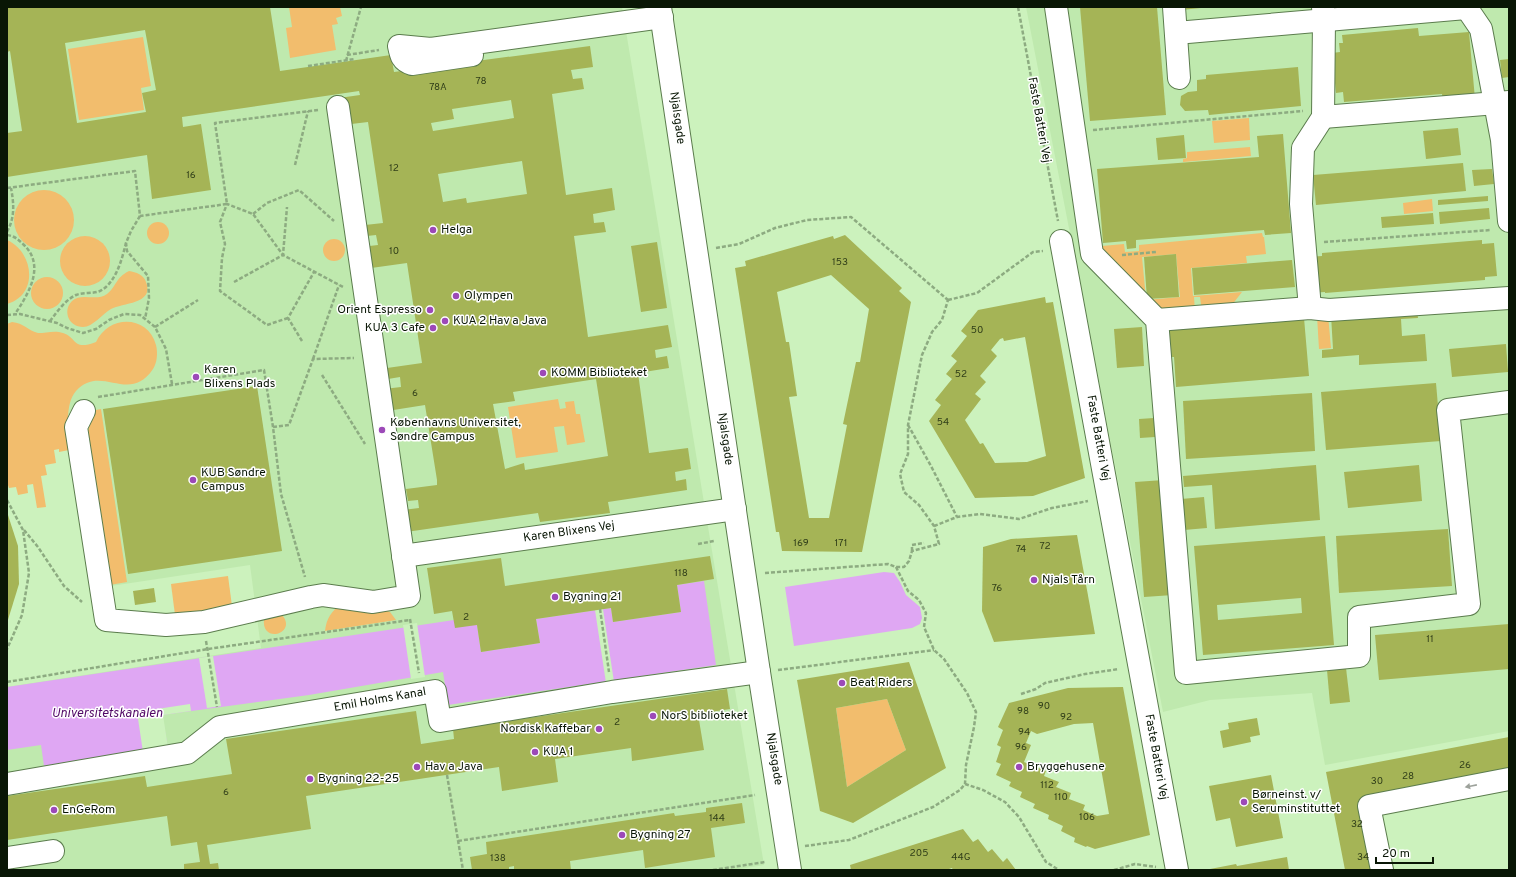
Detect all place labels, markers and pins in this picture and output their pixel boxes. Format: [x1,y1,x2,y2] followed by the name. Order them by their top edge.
[441,222,472,238] place label: Helga
[428,225,438,235] marker: Helga
[464,288,513,304] place label: Olympen
[451,291,461,301] marker: Olympen
[337,302,422,318] place label: Orient Espresso
[425,305,435,315] marker: Orient Espresso
[453,313,547,329] place label: KUA 2 Hav a Java
[440,316,450,326] marker: KUA 2 Hav a Java
[365,320,425,336] place label: KUA 3 Cafe
[428,323,438,333] marker: KUA 3 Cafe
[204,362,275,392] place label: Karen Blixens Plads
[551,365,647,381] place label: KOMM Biblioteket
[538,368,548,378] marker: KOMM Biblioteket
[191,372,201,382] marker: Karen Blixens Plads
[390,415,521,445] place label: Københavns Universitet, Søndre Campus
[377,425,387,435] marker: Københavns Universitet, Søndre Campus
[201,465,266,495] place label: KUB Søndre Campus
[188,475,198,485] marker: KUB Søndre Campus
[1042,572,1095,588] place label: Njals Tårn
[1029,575,1039,585] marker: Njals Tårn
[563,589,622,605] place label: Bygning 21
[550,592,560,602] marker: Bygning 21
[850,675,912,691] place label: Beat Riders
[837,678,847,688] marker: Beat Riders
[661,708,748,724] place label: NorS biblioteket
[648,711,658,721] marker: NorS biblioteket
[500,721,591,737] place label: Nordisk Kaffebar
[594,724,604,734] marker: Nordisk Kaffebar
[543,744,573,760] place label: KUA 1
[530,747,540,757] marker: KUA 1
[425,759,482,775] place label: Hav a Java
[1027,759,1105,775] place label: Bryggehusene
[412,762,422,772] marker: Hav a Java
[1014,762,1024,772] marker: Bryggehusene
[318,771,399,787] place label: Bygning 22-25
[305,774,315,784] marker: Bygning 22-25
[1252,787,1340,817] place label: Børneinst. v/ Seruminstituttet
[1239,797,1249,807] marker: Børneinst. v/ Seruminstituttet
[62,802,115,818] place label: EnGeRom
[49,805,59,815] marker: EnGeRom
[630,827,690,843] place label: Bygning 27
[617,830,627,840] marker: Bygning 27

